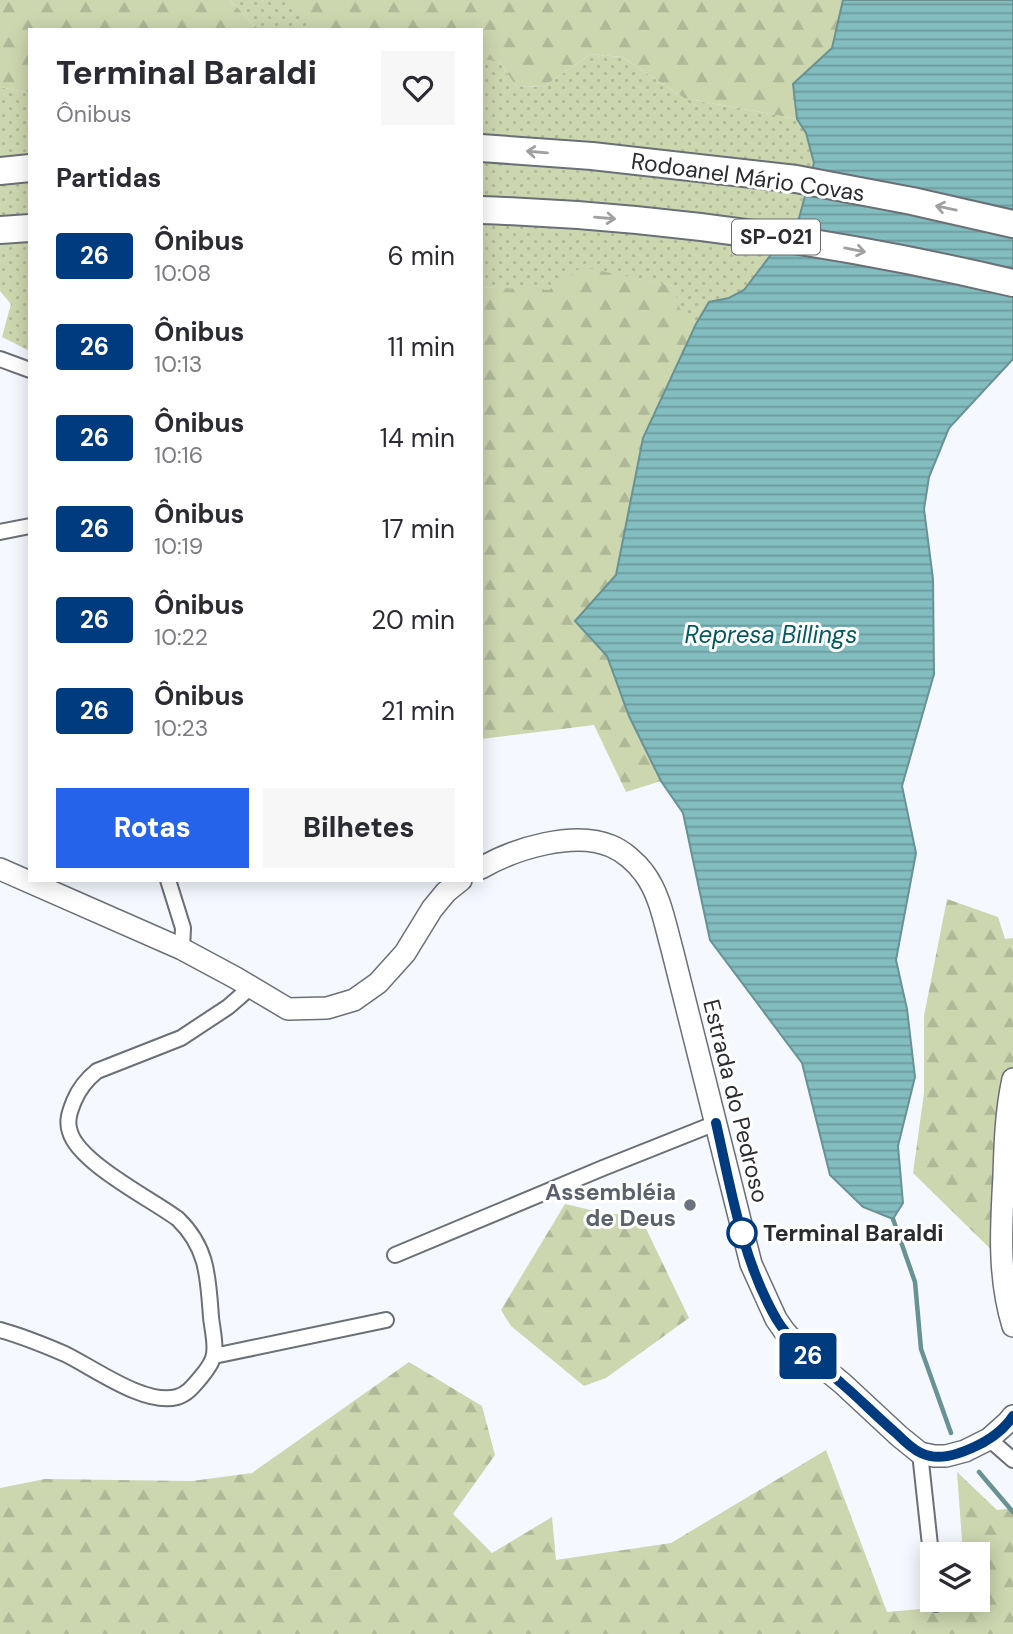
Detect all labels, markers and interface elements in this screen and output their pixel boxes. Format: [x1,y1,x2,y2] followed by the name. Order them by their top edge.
[56,51,317,94] text: Terminal Baraldi
[381,51,455,125] button: heart
[56,99,132,129] text: Ônibus
[526,145,548,158] one-way arrow
[629,146,867,208] street label: Rodoanel Mário Covas
[56,161,161,195] text: Partidas
[936,201,958,214] one-way arrow
[593,212,616,225] one-way arrow
[732,219,820,254] road number: SP-021
[154,224,244,258] text: Ônibus
[387,239,455,273] text: 6 min
[80,240,109,271] text: 26
[843,243,866,257] one-way arrow
[154,258,211,288] text: 10:08
[154,315,244,349] text: Ônibus
[388,330,455,364] text: 11 min
[80,331,109,362] text: 26
[154,349,202,379] text: 10:13
[154,406,244,440] text: Ônibus
[380,421,455,455] text: 14 min
[80,422,109,453] text: 26
[154,440,203,470] text: 10:16
[154,497,244,531] text: Ônibus
[382,512,455,546] text: 17 min
[80,513,109,544] text: 26
[154,531,203,561] text: 10:19
[154,588,244,622] text: Ônibus
[371,603,455,637] text: 20 min
[80,604,109,635] text: 26
[685,619,857,650] water label: Represa Billings
[154,622,208,652] text: 10:22
[154,679,244,713] text: Ônibus
[381,694,455,728] text: 21 min
[80,695,109,726] text: 26
[154,713,208,743] text: 10:23
[56,788,249,868] button: Rotas
[263,788,455,868] button: Bilhetes
[696,996,776,1206] street label: Estrada do Pedroso
[545,1177,676,1233] place label: Assembléia de Deus
[682,1197,698,1213] marker: Assembléia de Deus
[727,1218,757,1248] marker: Terminal Baraldi
[763,1218,944,1248] place label: Terminal Baraldi
[776,1333,840,1379] line badge: 26
[793,1340,823,1371] text: 26
[920,1542,990,1612] map controls
[920,1542,990,1612] button: layers

